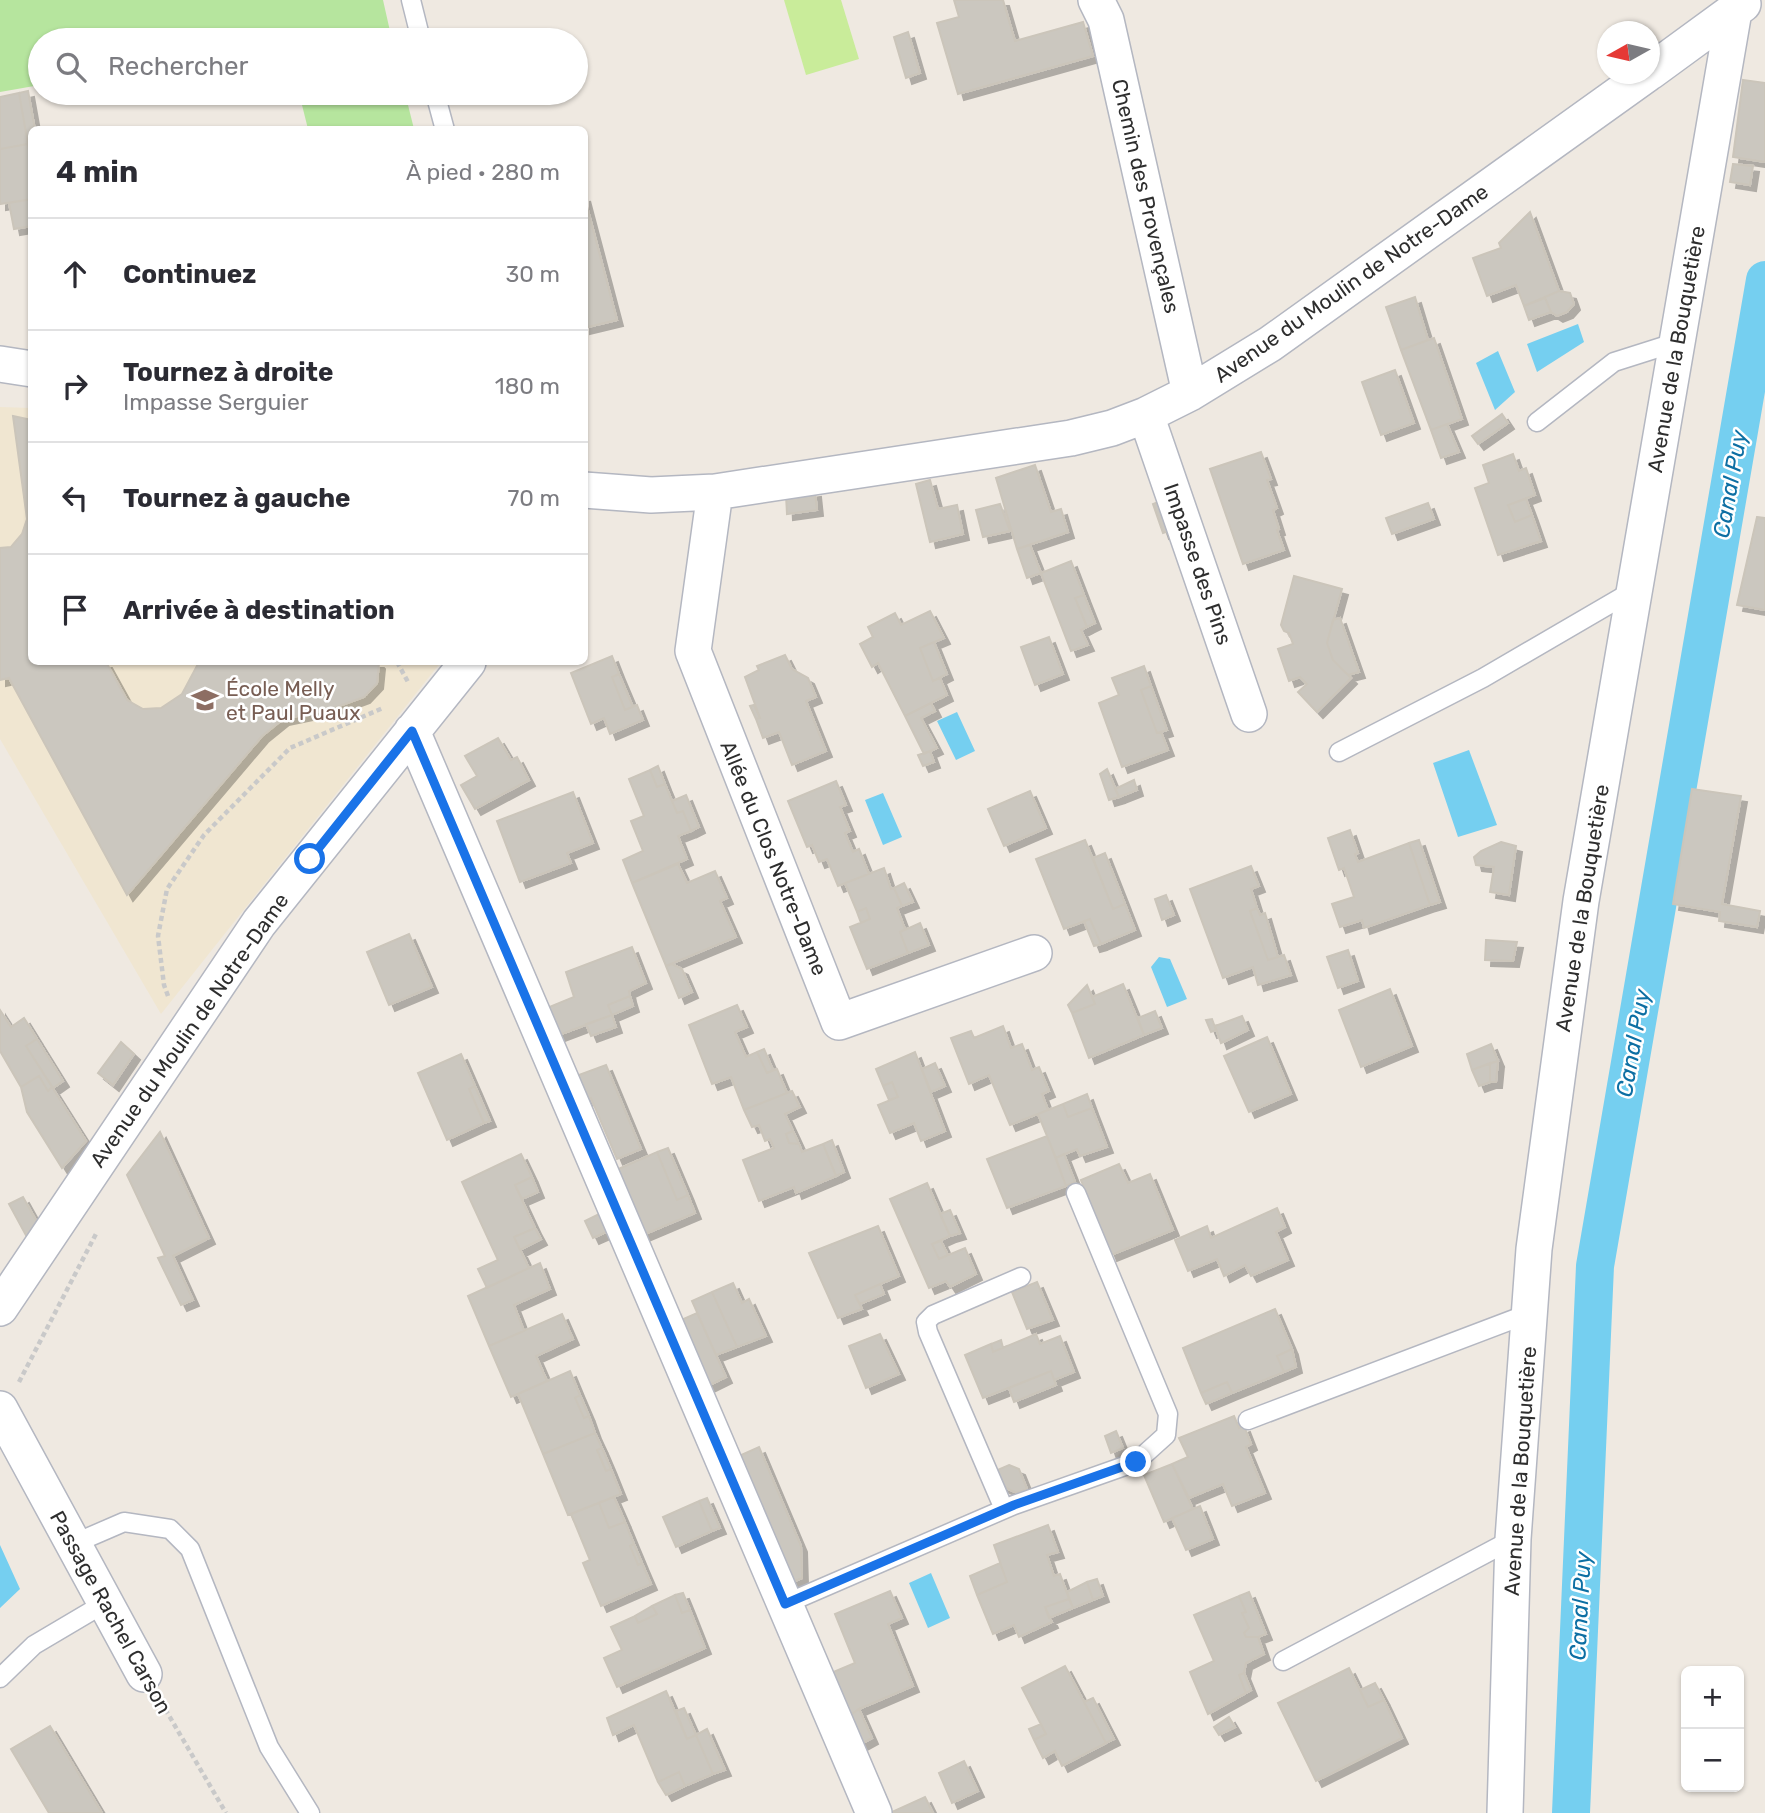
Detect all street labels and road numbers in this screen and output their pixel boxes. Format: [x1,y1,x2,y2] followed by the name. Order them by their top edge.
[1107,76,1185,316] street label: Chemin des Provençales
[1209,179,1493,387] street label: Avenue du Moulin de Notre-Dame
[1642,224,1710,474] street label: Avenue de la Bouquetière
[1159,480,1237,648] street label: Impasse des Pins
[715,737,833,979] street label: Allée du Clos Notre-Dame
[1550,783,1614,1033] street label: Avenue de la Bouquetière
[85,888,293,1172] street label: Avenue du Moulin de Notre-Dame
[1499,1345,1541,1597] street label: Avenue de la Bouquetière
[45,1506,177,1718] street label: Passage Rachel Carson

